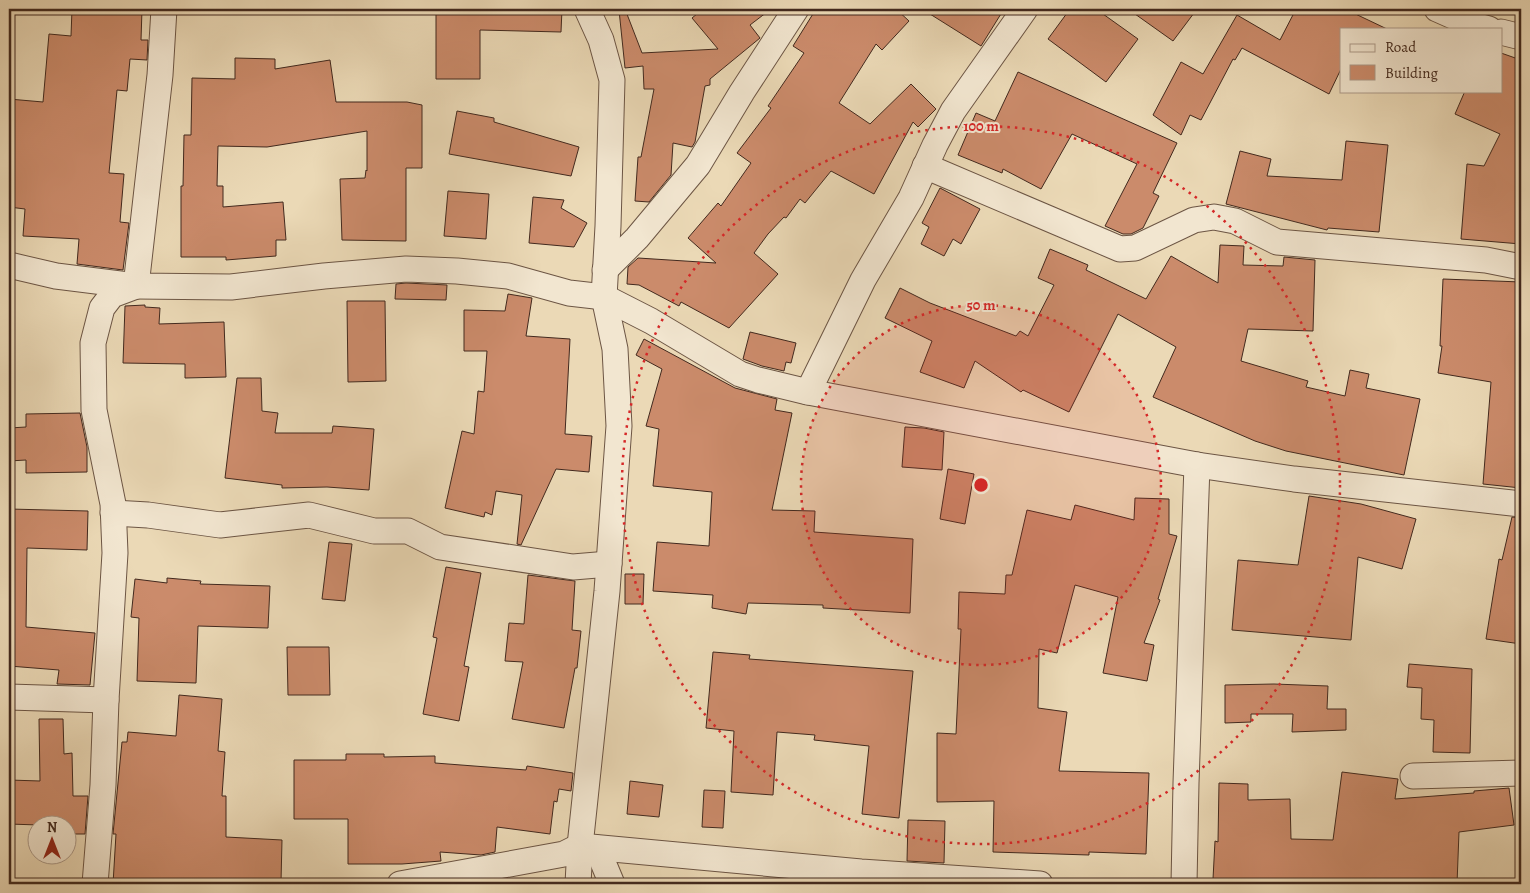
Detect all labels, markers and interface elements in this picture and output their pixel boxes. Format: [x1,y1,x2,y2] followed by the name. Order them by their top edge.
[1340,28,1502,92] legend
[1385,37,1417,57] text: Road
[1385,63,1438,83] text: Building
[963,116,999,136] text: 100 m
[966,295,996,315] text: 50 m
[972,476,990,494] centre of rings
[28,816,78,866] north arrow
[47,818,57,837] text: N

